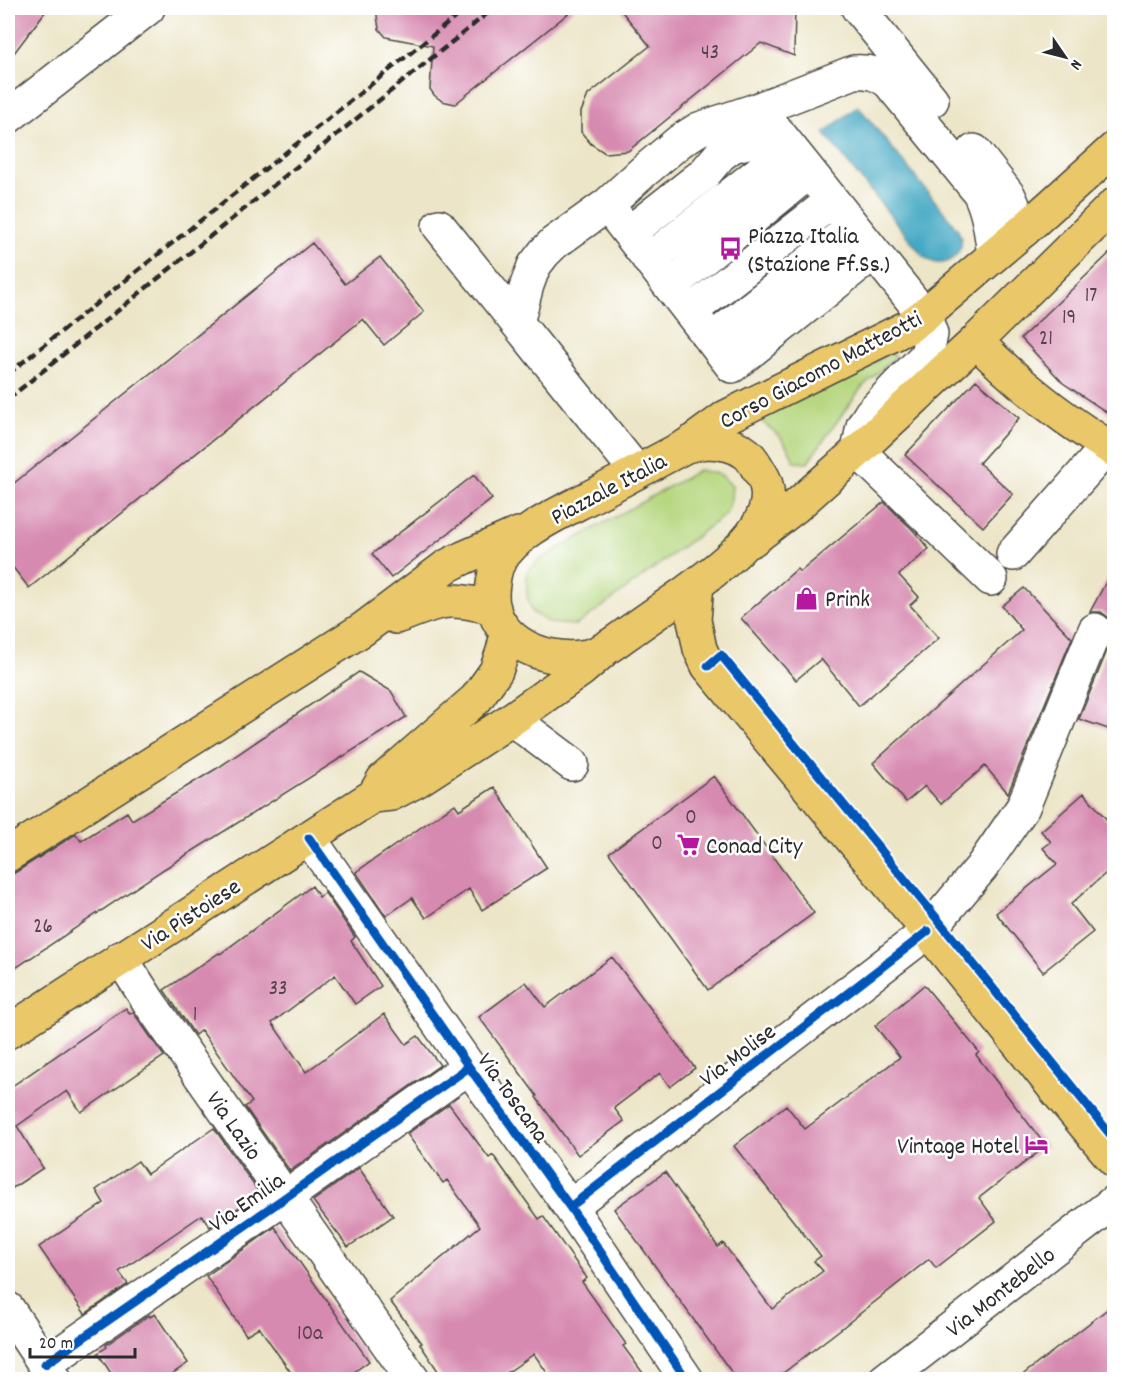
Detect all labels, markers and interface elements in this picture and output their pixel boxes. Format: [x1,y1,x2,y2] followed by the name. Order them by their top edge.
[1035,27,1095,87] north arrow
[701,39,719,69] house number: 43
[1063,54,1087,74] text: N
[748,221,890,283] place label: Piazza Italia (Stazione Ff.Ss.)
[717,236,743,262] bus stop icon: Piazza Italia (Stazione Ff.Ss.)
[1085,282,1097,312] house number: 17
[714,304,929,439] street label: Corso Giacomo Matteotti
[1062,304,1076,334] house number: 19
[1039,325,1053,355] house number: 21
[545,446,674,535] street label: Piazzale Italia
[825,584,870,618] place label: Prink
[794,585,820,611] shop icon: Prink
[685,804,697,834] house number: 0
[651,830,663,860] house number: 0
[706,831,804,865] place label: Conad City
[675,832,701,858] supermarket icon: Conad City
[135,871,248,962] street label: Via Pistoiese
[33,913,53,943] house number: 26
[269,975,287,1005] house number: 33
[193,1001,197,1031] house number: 1
[693,1016,784,1097] street label: Via Molise
[467,1047,556,1151] street label: Via Toscana
[196,1085,269,1168] street label: Via Lazio
[897,1131,1019,1165] place label: Vintage Hotel
[1024,1132,1050,1158] hotel icon: Vintage Hotel
[203,1164,293,1242] street label: Via Emilia
[940,1240,1064,1347] street label: Via Montebello
[297,1320,324,1350] house number: 10a
[30,1321,135,1359] scale bar
[39,1332,73,1357] text: 20 m

